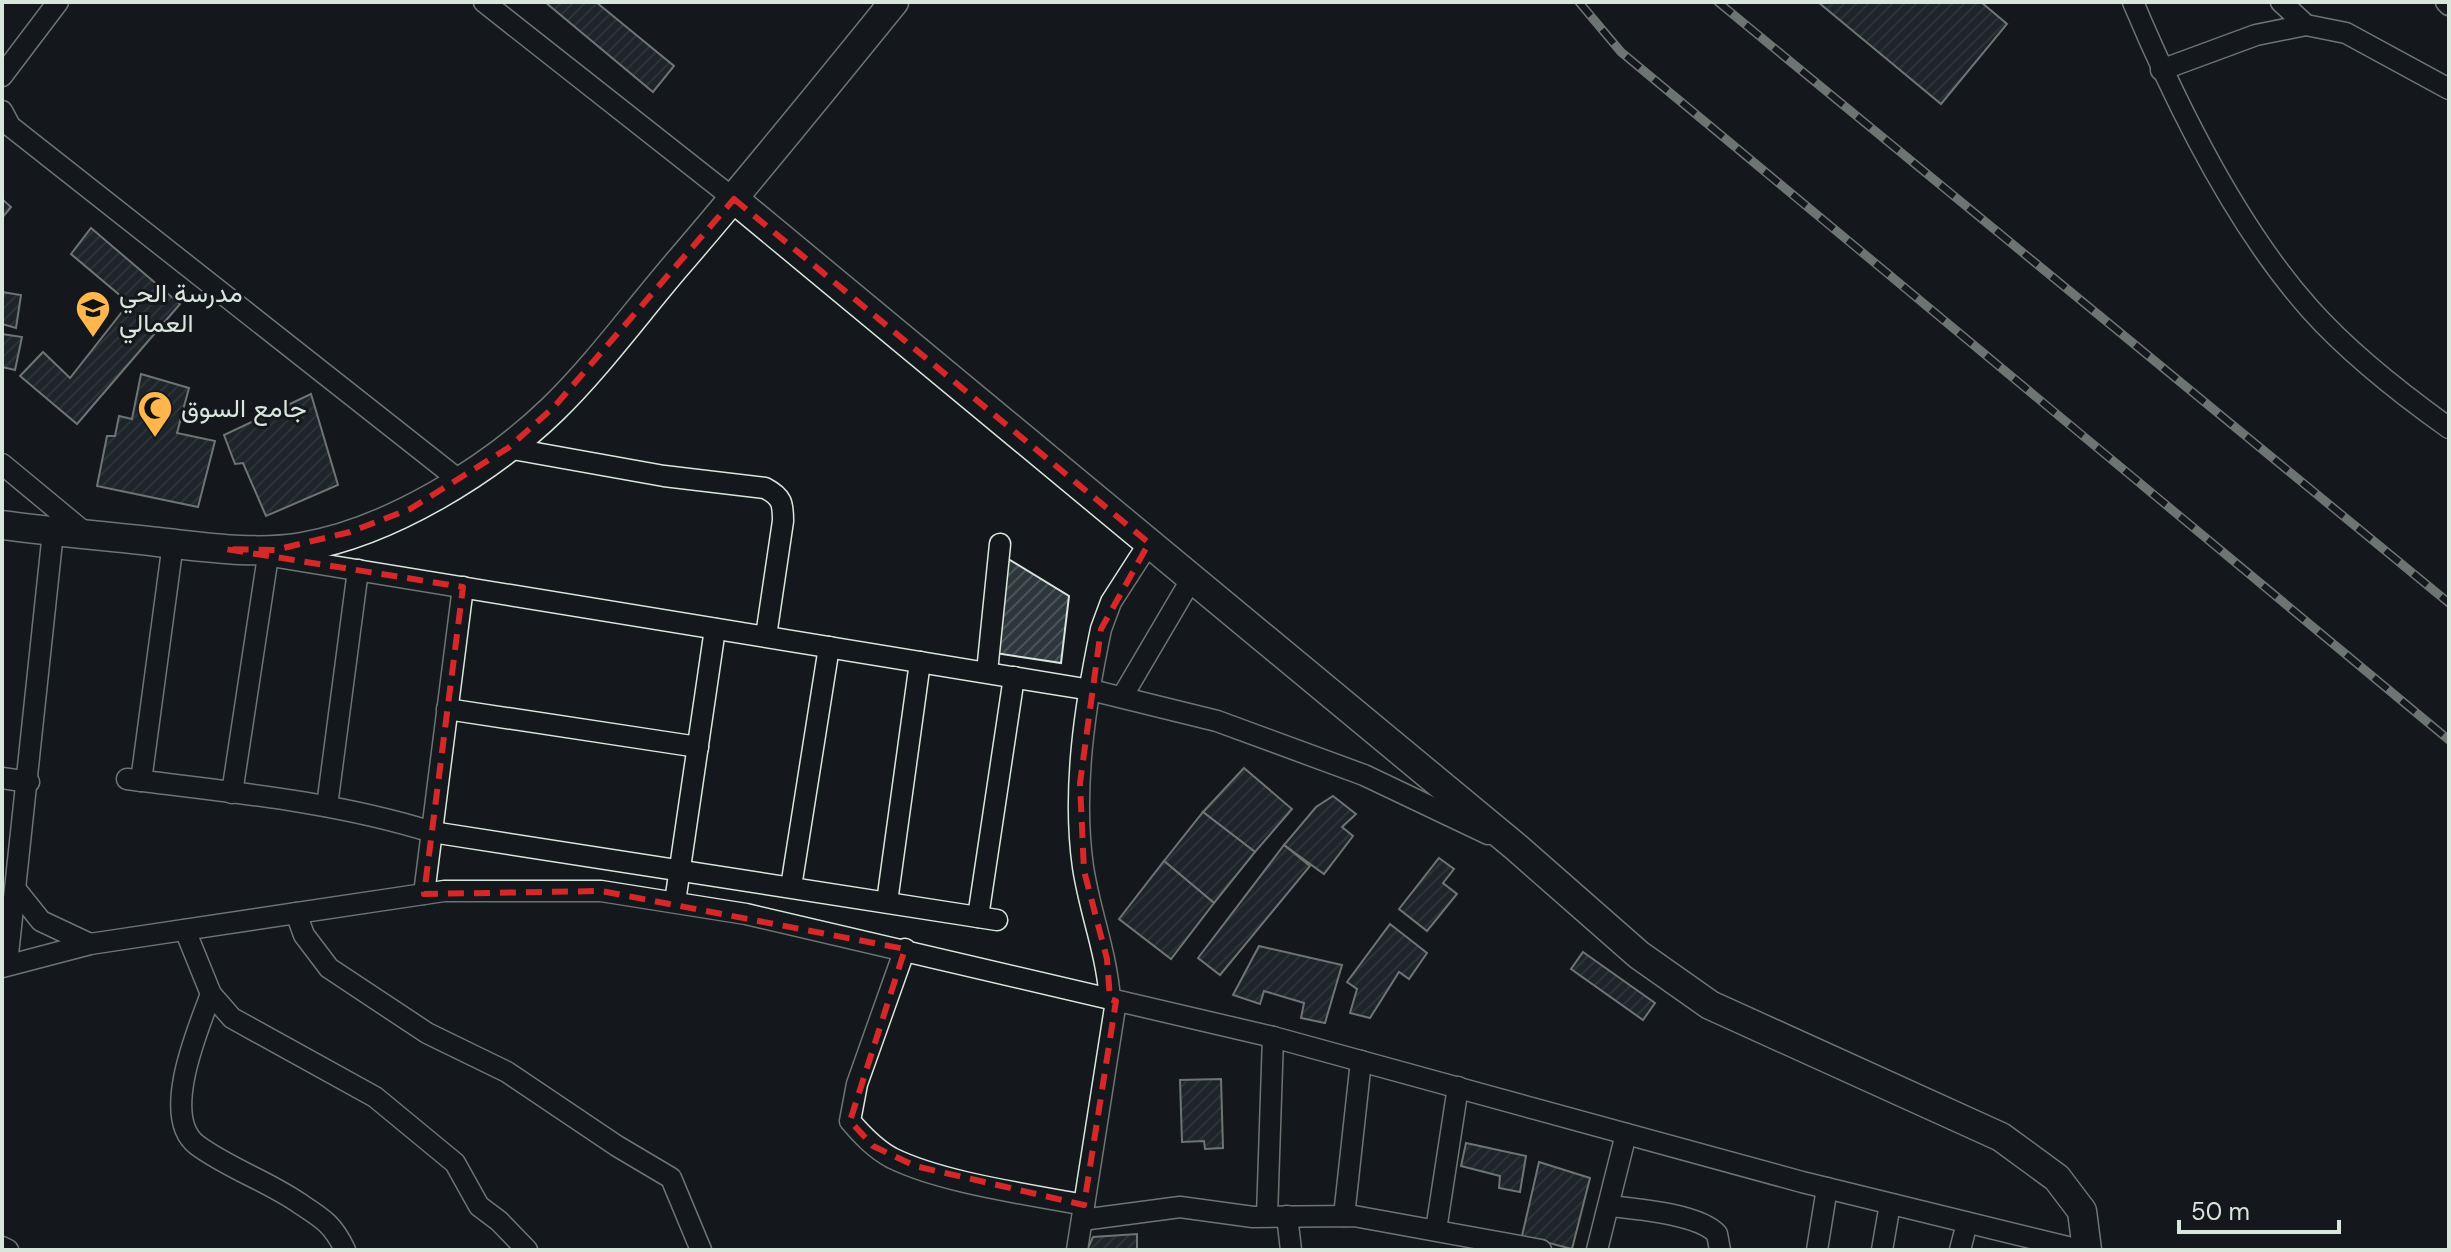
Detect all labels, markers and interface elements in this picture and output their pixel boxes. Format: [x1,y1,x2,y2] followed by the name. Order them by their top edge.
[119,276,243,344] place label: مدرسة الحي العمالي
[74,289,112,339] school or university icon: مدرسة الحي العمالي
[136,389,174,439] mosque icon: جامع السوق
[181,391,307,426] place label: جامع السوق
[2179,1184,2339,1234] scale bar
[2191,1196,2250,1227] text: 50 m

